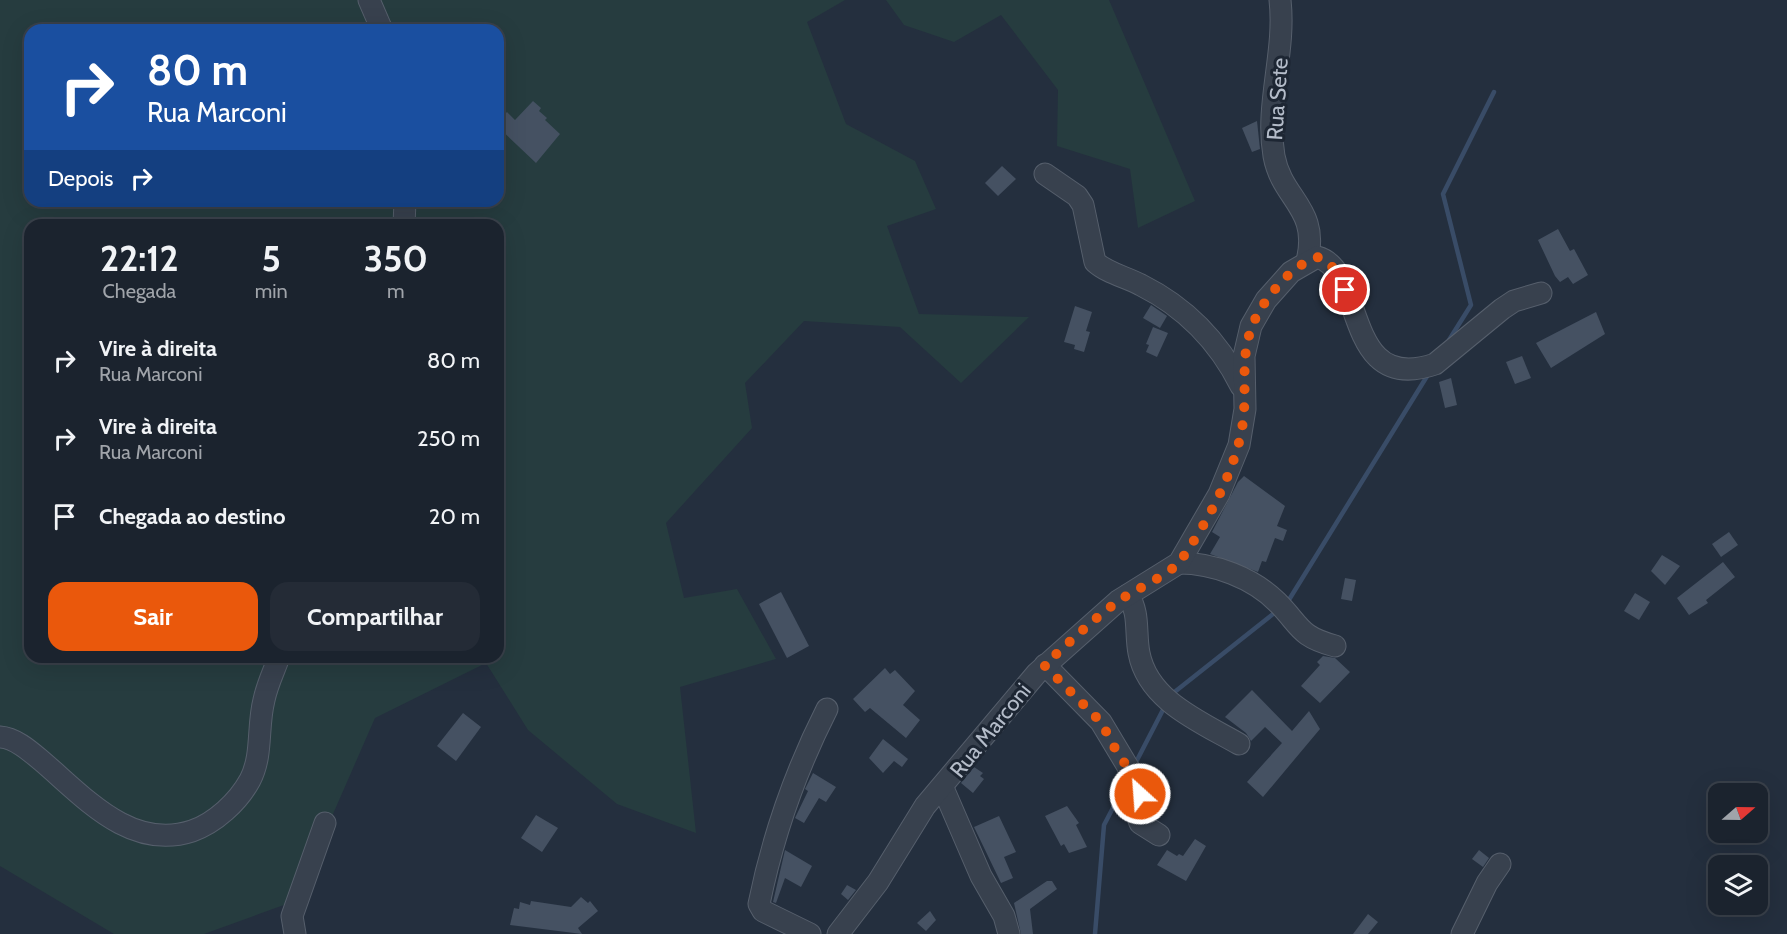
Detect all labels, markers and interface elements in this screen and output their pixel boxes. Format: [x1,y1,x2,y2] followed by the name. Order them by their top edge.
[147,44,248,96] text: 80 m
[48,48,126,126] icon: right
[1261,57,1294,141] street label: Rua Sete
[147,96,287,129] text: Rua Marconi
[125,162,158,195] icon: right
[48,165,113,192] text: Depois
[100,236,179,280] text: 22:12
[261,236,281,280] text: 5
[364,236,428,280] text: 350
[1319,264,1370,315] pin
[1328,273,1361,306] icon: arrive
[102,279,176,303] text: Chegada
[255,279,288,303] text: min
[387,279,405,303] text: m
[99,335,217,362] text: Vire à direita
[48,344,81,377] icon: right
[427,347,480,374] text: 80 m
[99,362,203,386] text: Rua Marconi
[99,413,217,440] text: Vire à direita
[48,422,81,455] icon: right
[417,425,480,452] text: 250 m
[99,440,203,464] text: Rua Marconi
[48,500,81,533] icon: arrive
[99,503,285,530] text: Chegada ao destino
[429,503,480,530] text: 20 m
[48,582,258,651] button: Sair
[270,582,480,651] button: Compartilhar
[944,678,1037,783] street label: Rua Marconi
[1108,762,1172,826] position arrow
[1708,783,1768,843] north arrow
[1708,783,1768,915] map controls
[1708,855,1768,915] button: layers

